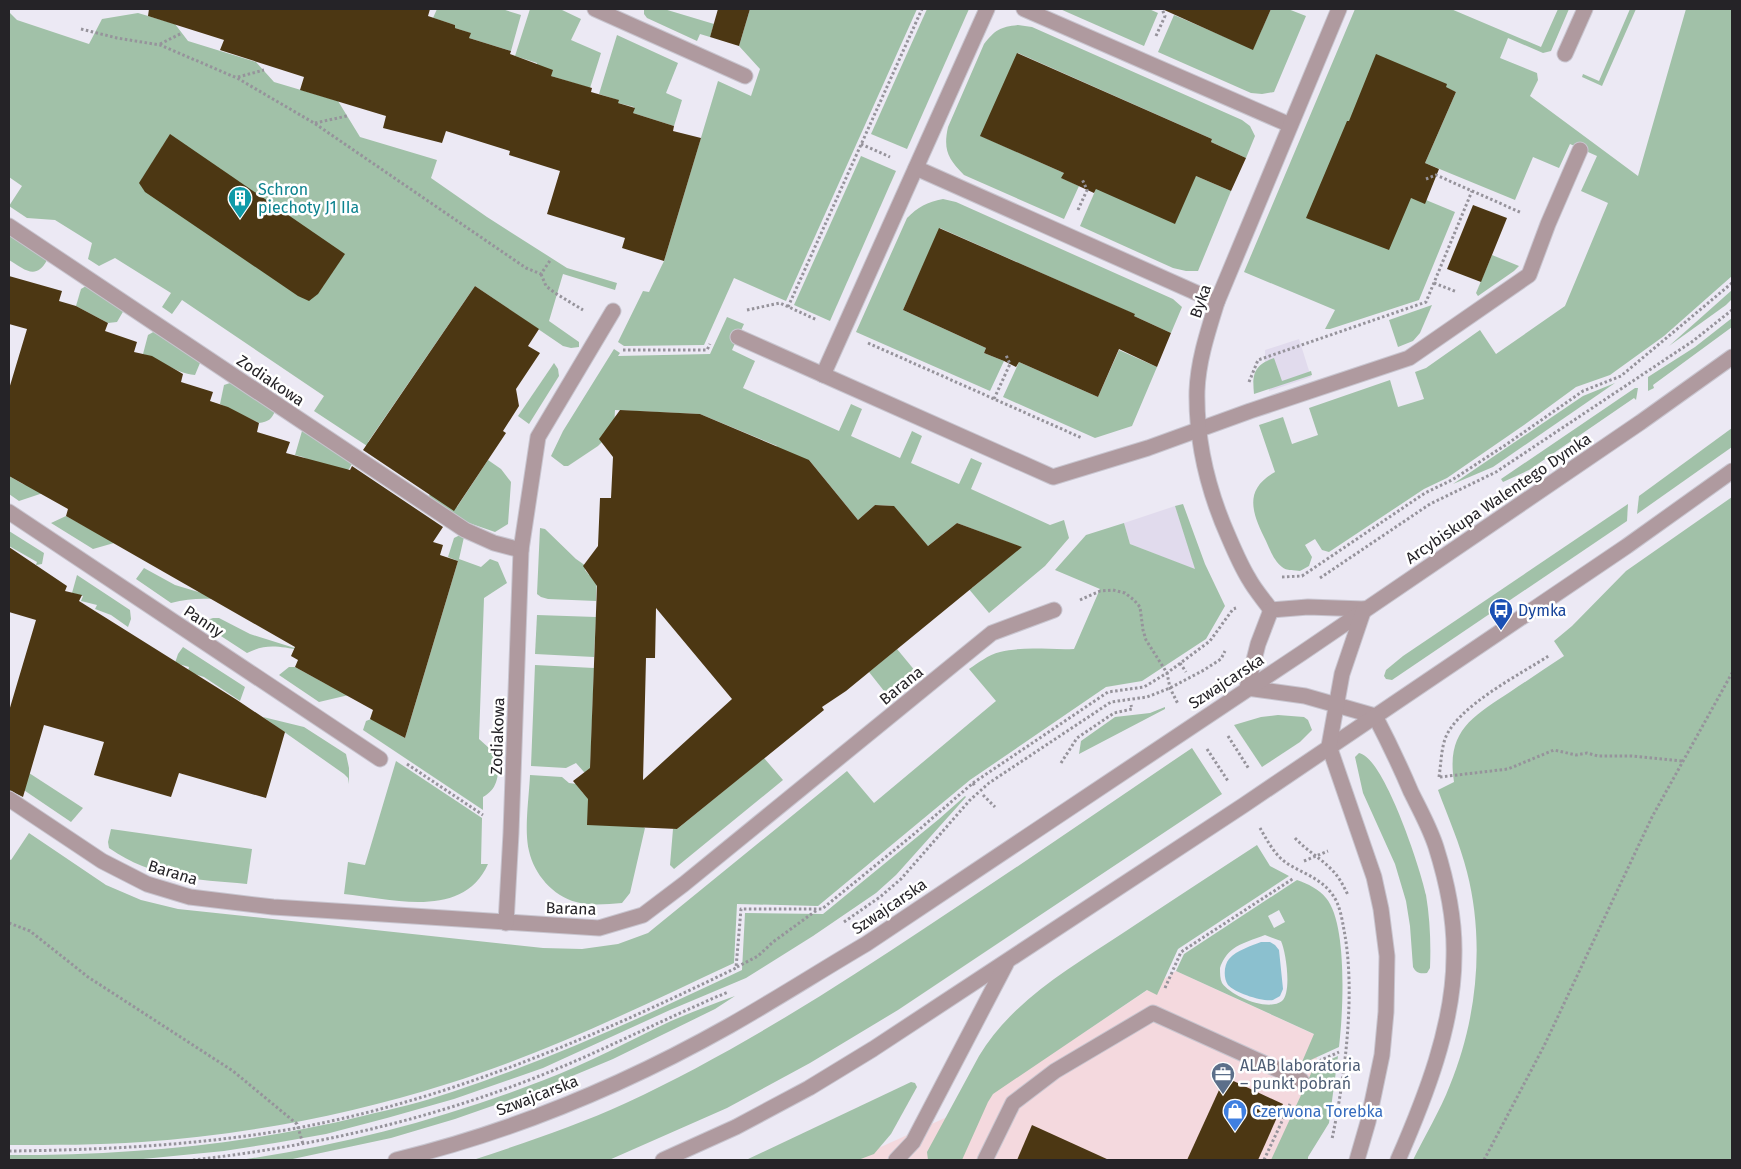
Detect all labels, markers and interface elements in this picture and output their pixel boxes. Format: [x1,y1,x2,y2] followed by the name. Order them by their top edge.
[258,180,359,217] place label: Schron piechoty J1 IIa
[227,185,253,219] building icon: Schron piechoty J1 IIa
[1186,282,1215,320] street label: Byka
[233,351,308,410] street label: Zodiakowa
[1402,429,1595,568] street label: Arcybiskupa Walentego Dymka
[1488,597,1514,631] bus stop icon: Dymka
[180,601,227,642] street label: Panny
[1518,601,1567,620] place label: Dymka
[1185,650,1268,713] street label: Szwajcarska
[876,662,927,709] street label: Barana
[487,697,508,775] street label: Zodiakowa
[146,856,200,889] street label: Barana
[848,874,930,938] street label: Szwajcarska
[545,898,597,919] street label: Barana
[1240,1056,1361,1093] place label: ALAB laboratoria – punkt pobrań
[1210,1061,1236,1095] office icon: ALAB laboratoria – punkt pobrań
[494,1071,581,1120] street label: Szwajcarska
[1222,1098,1248,1132] shop icon: Czerwona Torebka
[1252,1102,1383,1121] place label: Czerwona Torebka

